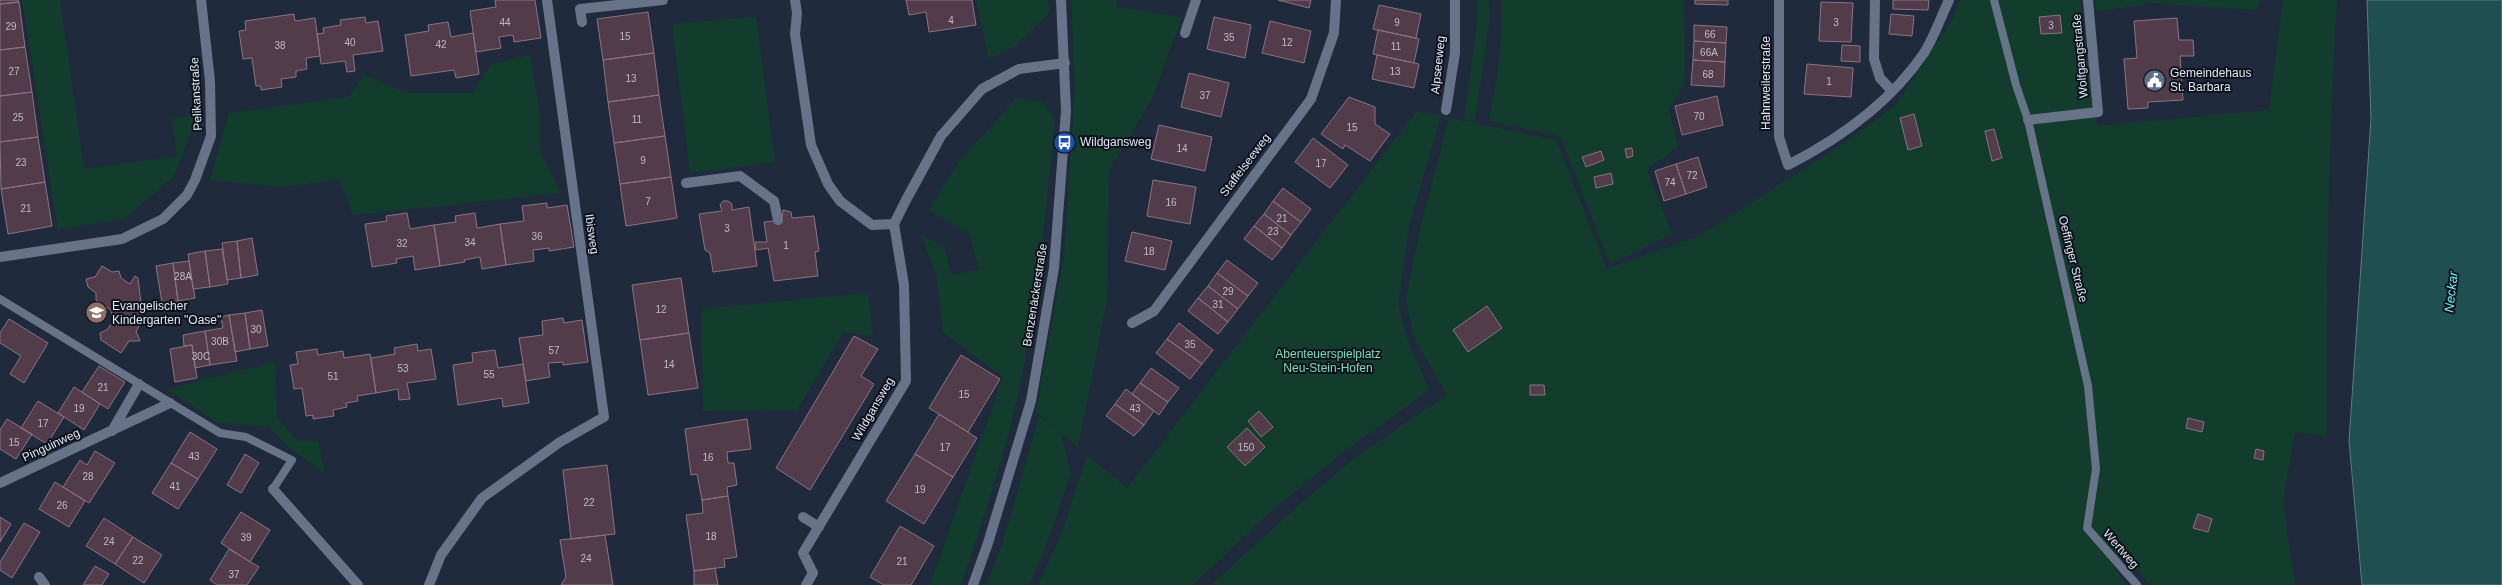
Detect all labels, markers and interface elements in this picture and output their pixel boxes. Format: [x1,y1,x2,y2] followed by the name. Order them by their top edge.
[2069,13,2091,99] street label: Wolfgangstraße
[948,15,954,26] house number: 4
[499,17,511,28] house number: 44
[1394,17,1400,28] house number: 9
[1833,17,1839,28] house number: 3
[2048,20,2054,31] house number: 3
[5,21,17,32] house number: 29
[1704,29,1716,40] house number: 66
[619,31,631,42] house number: 15
[1223,32,1235,43] house number: 35
[1428,35,1448,95] street label: Alpseeweg
[1759,36,1773,130] street label: Hahnweilerstraße
[344,37,356,48] house number: 40
[1281,37,1293,48] house number: 12
[435,39,447,50] house number: 42
[274,40,286,51] house number: 38
[1391,41,1402,52] house number: 11
[1700,47,1718,58] house number: 66A
[187,57,205,131] street label: Pelikanstraße
[8,66,20,77] house number: 27
[1389,66,1401,77] house number: 13
[2170,66,2251,94] place label: Gemeindehaus St. Barbara
[2141,67,2167,93] public building icon: Gemeindehaus St. Barbara
[1702,69,1714,80] house number: 68
[625,73,637,84] house number: 13
[1826,76,1832,87] house number: 1
[1199,90,1211,101] house number: 37
[1693,111,1705,122] house number: 70
[12,112,24,123] house number: 25
[632,114,643,125] house number: 11
[1346,122,1358,133] house number: 15
[1051,129,1077,155] bus stop icon: Wildgansweg
[1217,131,1273,199] street label: Staffelseeweg
[1080,135,1151,149] place label: Wildgansweg
[1176,143,1188,154] house number: 14
[640,155,646,166] house number: 9
[15,157,27,168] house number: 23
[1315,158,1327,169] house number: 17
[1686,170,1698,181] house number: 72
[1664,177,1676,188] house number: 74
[645,196,651,207] house number: 7
[1165,197,1177,208] house number: 16
[20,203,32,214] house number: 21
[582,213,602,255] street label: Ibisweg
[1276,213,1288,224] house number: 21
[2056,214,2091,304] street label: Oeffinger Straße
[724,223,730,234] house number: 3
[1267,226,1279,237] house number: 23
[531,231,543,242] house number: 36
[464,237,476,248] house number: 34
[396,238,408,249] house number: 32
[783,240,789,251] house number: 1
[1020,242,1050,347] street label: Benzenäckerstraße
[1143,246,1155,257] house number: 18
[2441,270,2461,313] water label: Neckar
[174,271,192,282] house number: 28A
[1222,286,1234,297] house number: 29
[112,299,221,327] place label: Evangelischer Kindergarten "Oase"
[1212,299,1224,310] house number: 31
[83,300,109,326] school or university icon: Evangelischer Kindergarten "Oase"
[655,304,667,315] house number: 12
[250,324,262,335] house number: 30
[211,336,229,347] house number: 30B
[1184,339,1196,350] house number: 35
[548,345,560,356] house number: 57
[1275,347,1381,375] park label: Abenteuerspielplatz Neu-Stein-Hofen
[192,351,210,362] house number: 30C
[663,359,675,370] house number: 14
[397,363,409,374] house number: 53
[483,369,495,380] house number: 55
[327,371,339,382] house number: 51
[849,375,897,443] street label: Wildgansweg
[97,382,109,393] house number: 21
[958,389,970,400] house number: 15
[73,403,85,414] house number: 19
[1129,403,1141,414] house number: 43
[37,418,49,429] house number: 17
[20,426,82,464] street label: Pinguinweg
[8,437,20,448] house number: 15
[939,442,951,453] house number: 17
[1238,442,1255,453] house number: 150
[188,451,200,462] house number: 43
[702,452,714,463] house number: 16
[82,471,94,482] house number: 28
[169,481,181,492] house number: 41
[914,484,926,495] house number: 19
[583,497,595,508] house number: 22
[56,500,68,511] house number: 26
[2100,527,2142,571] street label: Wertweg
[705,531,717,542] house number: 18
[240,532,252,543] house number: 39
[103,536,115,547] house number: 24
[580,553,592,564] house number: 24
[132,555,144,566] house number: 22
[896,556,908,567] house number: 21
[228,569,240,580] house number: 37

